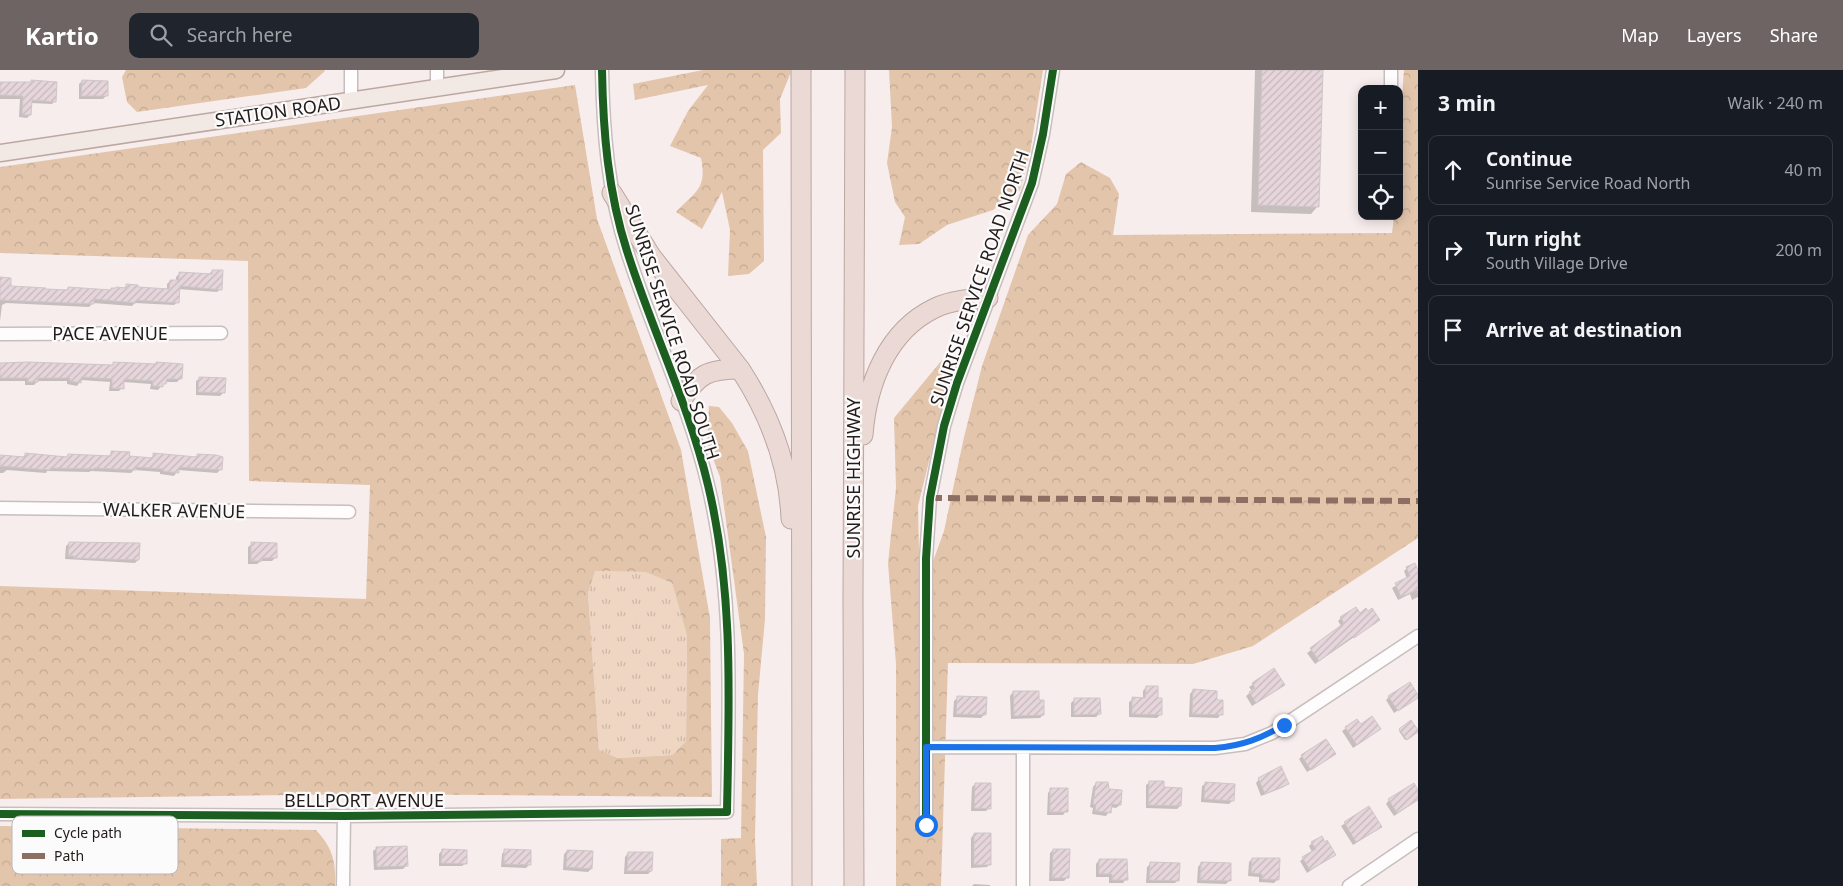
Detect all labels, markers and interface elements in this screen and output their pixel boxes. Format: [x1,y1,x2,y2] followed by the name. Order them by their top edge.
[129,13,479,58] search box
[25,19,99,52] text: Kartio
[147,21,175,49] icon: search
[187,22,292,48] text: Search here
[1621,23,1659,47] text: Map
[1687,23,1742,47] text: Layers
[1770,23,1818,47] text: Share
[1358,85,1403,220] map controls
[1358,85,1403,130] button: +
[1438,89,1496,117] text: 3 min
[213,90,343,132] street label: STATION ROAD
[1728,92,1823,114] text: Walk · 240 m
[1358,130,1403,175] button: −
[1486,146,1572,172] text: Continue
[924,147,1034,409] street label: SUNRISE SERVICE ROAD NORTH
[1439,156,1467,184] icon: ahead
[1785,159,1822,181] text: 40 m
[1486,172,1690,194] text: Sunrise Service Road North
[1358,175,1403,220] button: locate
[620,201,726,463] street label: SUNRISE SERVICE ROAD SOUTH
[1486,226,1581,252] text: Turn right
[1439,236,1467,264] icon: right
[1775,239,1822,261] text: 200 m
[1486,252,1628,274] text: South Village Drive
[1439,316,1467,344] icon: arrive
[1486,317,1682,343] text: Arrive at destination
[52,321,168,345] street label: PACE AVENUE
[841,397,865,559] street label: SUNRISE HIGHWAY
[103,497,245,523] street label: WALKER AVENUE
[1273,714,1296,737] route end
[284,788,444,812] street label: BELLPORT AVENUE
[915,814,938,837] route start
[12,816,178,874] legend
[54,823,122,842] text: Cycle path
[54,846,84,865] text: Path

